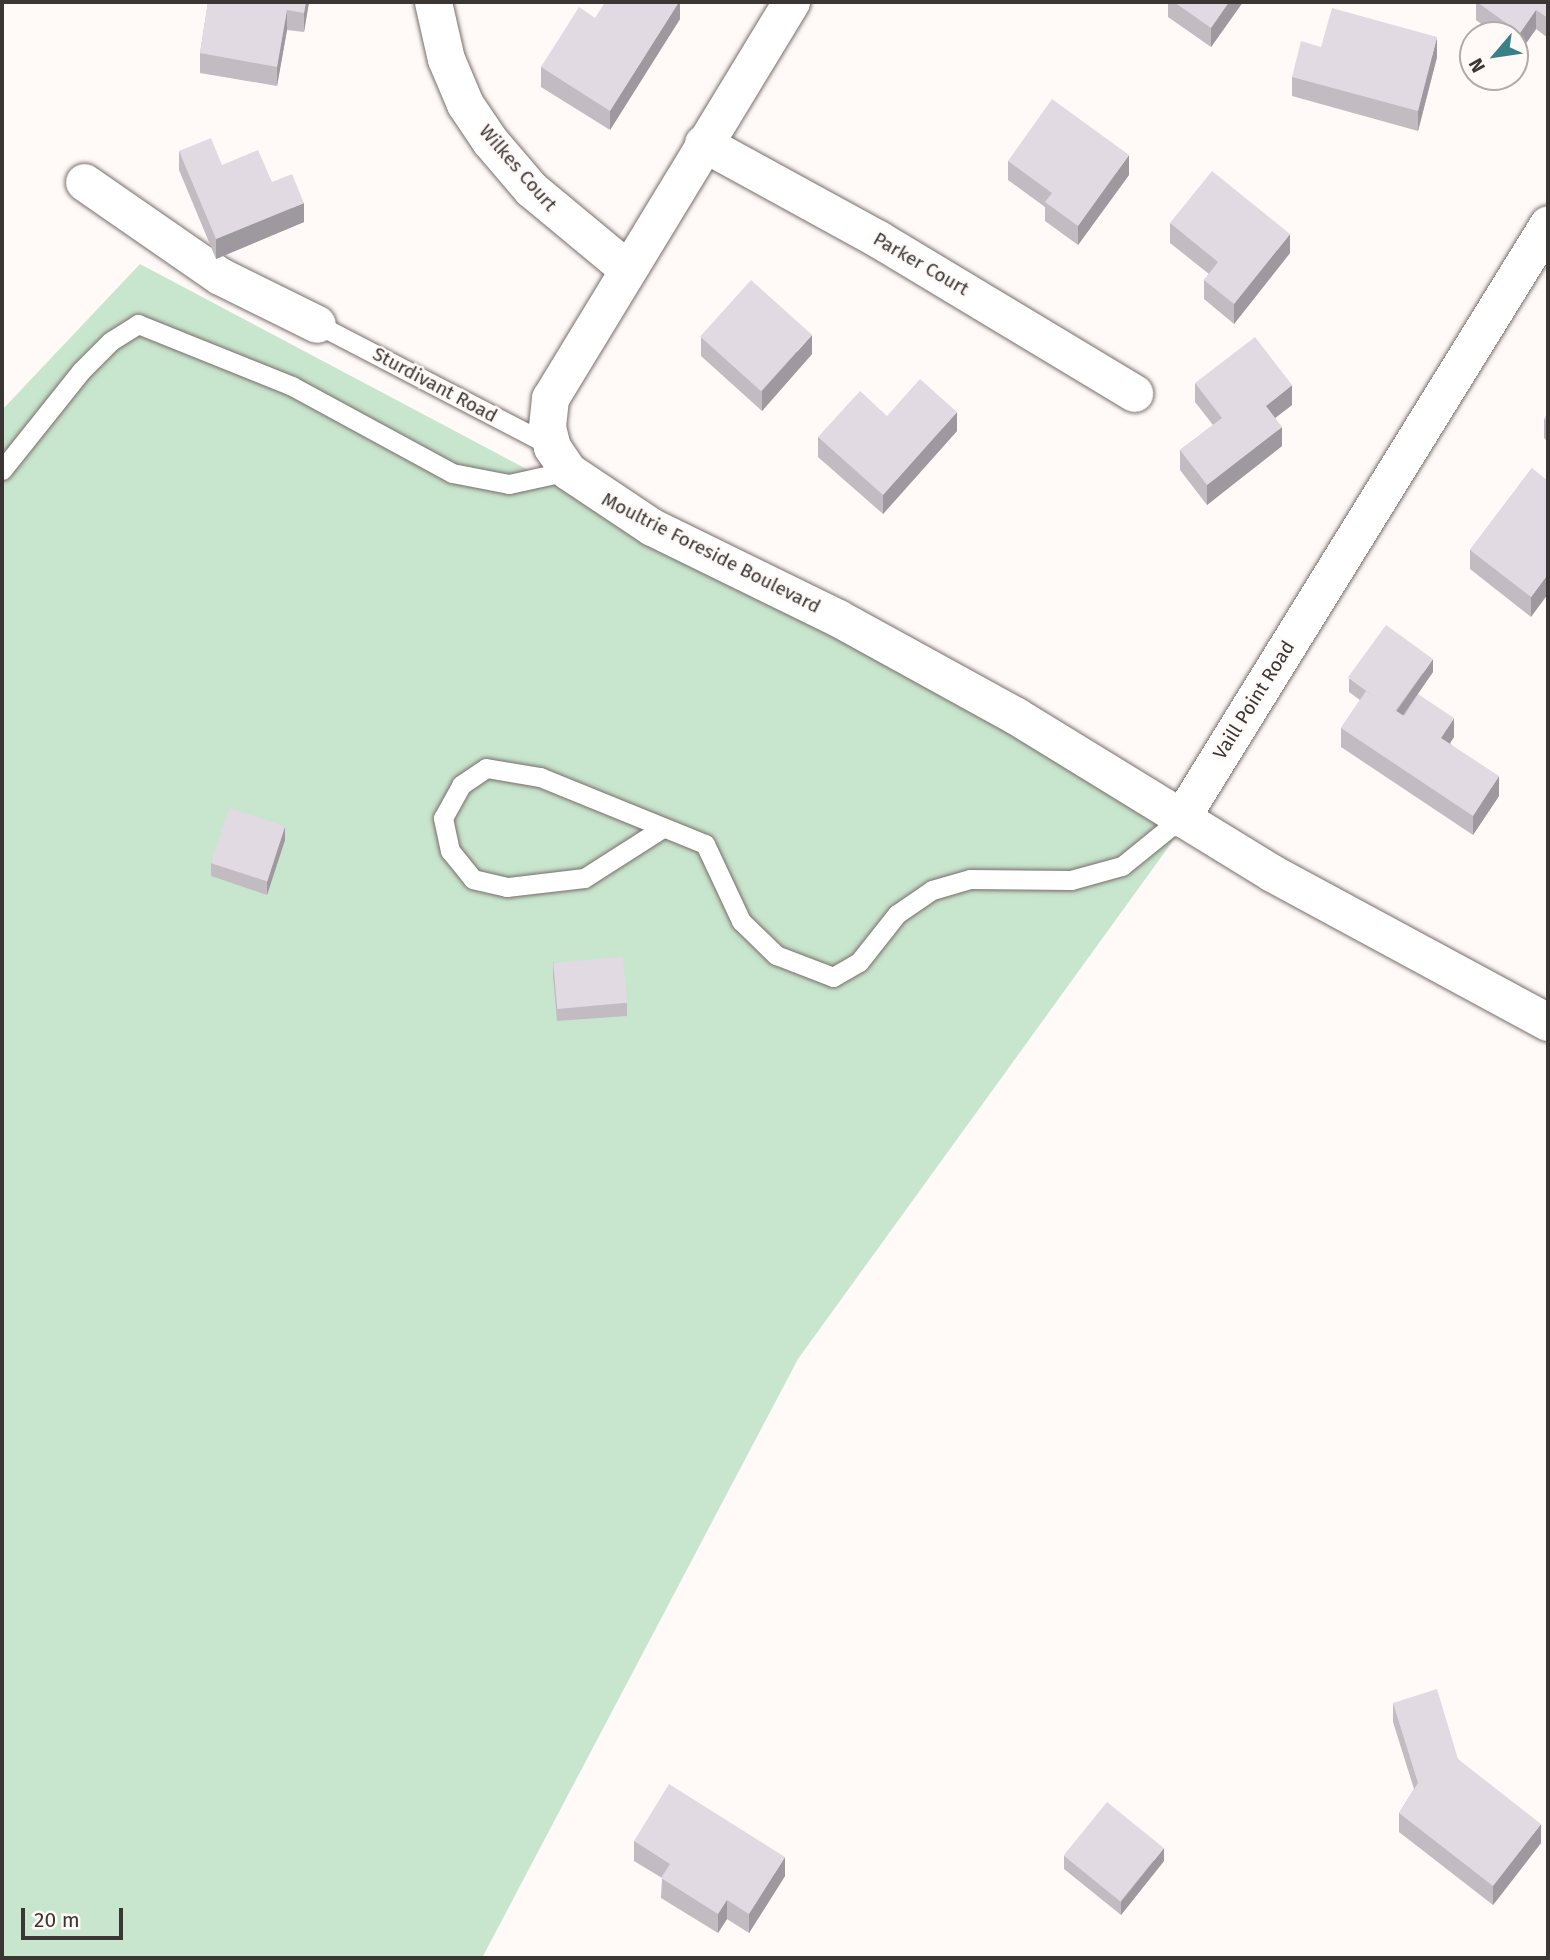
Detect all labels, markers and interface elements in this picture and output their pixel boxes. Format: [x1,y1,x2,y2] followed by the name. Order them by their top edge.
[1459,21,1529,91] north arrow
[1464,54,1490,77] text: N
[474,120,562,216] street label: Wilkes Court
[869,227,973,301] street label: Parker Court
[369,343,501,427] street label: Sturdivant Road
[598,488,824,618] street label: Moultrie Foreside Boulevard
[1208,637,1300,763] street label: Vaill Point Road
[24,1894,126,1938] scale bar
[34,1907,80,1933] text: 20 m

